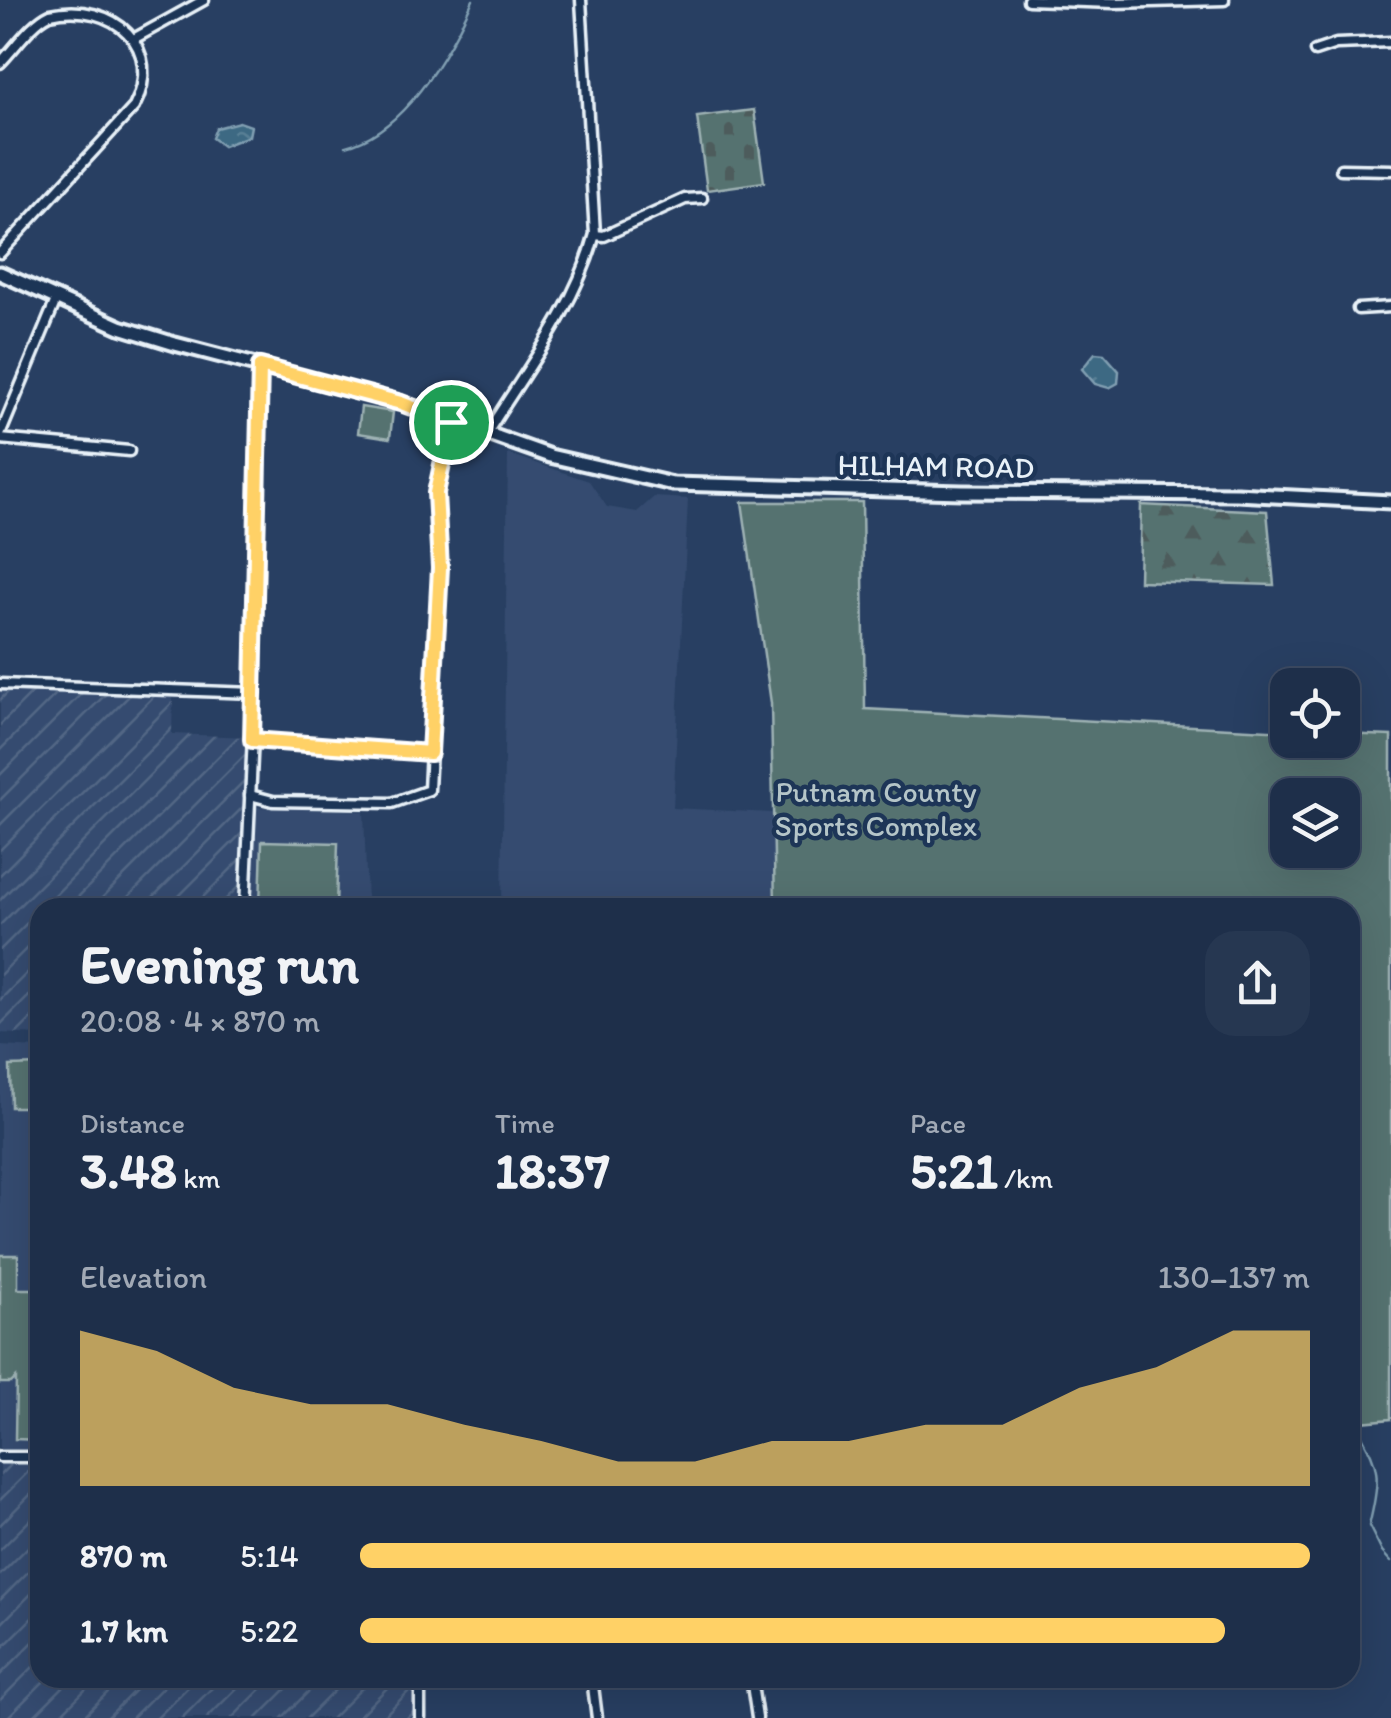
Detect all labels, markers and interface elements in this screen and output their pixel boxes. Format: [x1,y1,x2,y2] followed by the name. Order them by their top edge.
[409,380,494,465] pin
[424,395,479,450] icon: arrive
[837,446,1035,486] street label: HILHAM ROAD
[1270,668,1360,868] map controls
[1270,668,1360,758] button: locate
[775,773,977,844] park label: Putnam County Sports Complex
[1270,778,1360,868] button: layers
[80,931,359,997] text: Evening run
[1205,931,1310,1036] button: share
[80,1002,320,1040] text: 20:08 · 4 × 870 m
[80,1106,185,1140] text: Distance
[495,1106,555,1140] text: Time
[910,1106,966,1140] text: Pace
[80,1140,177,1201] text: 3.48
[495,1140,610,1201] text: 18:37
[910,1140,998,1201] text: 5:21
[177,1161,220,1195] text: km
[998,1161,1053,1195] text: /km
[80,1258,207,1296] text: Elevation
[1158,1258,1310,1296] text: 130–137 m
[80,1537,167,1575] text: 870 m
[240,1537,299,1575] text: 5:14
[80,1612,168,1650] text: 1.7 km
[240,1612,298,1650] text: 5:22

